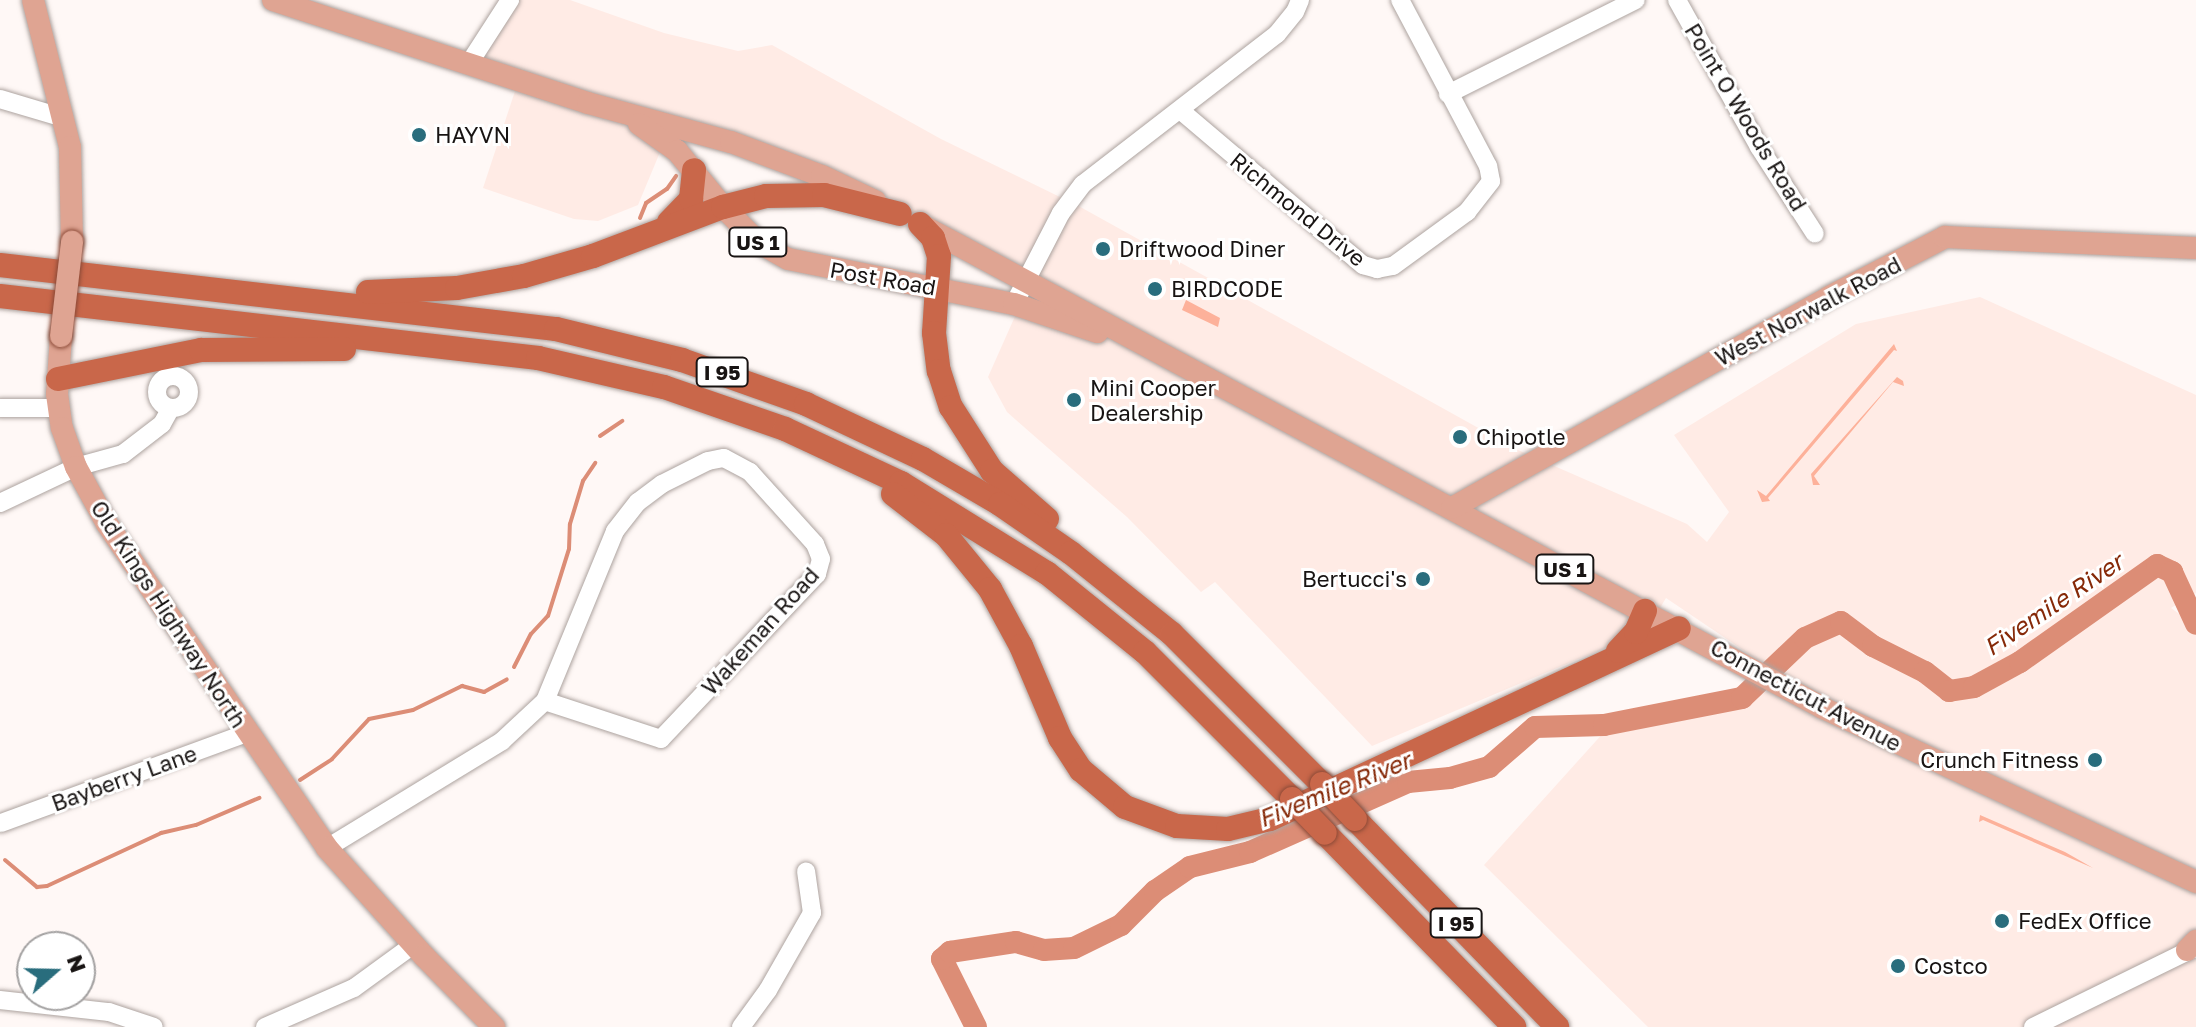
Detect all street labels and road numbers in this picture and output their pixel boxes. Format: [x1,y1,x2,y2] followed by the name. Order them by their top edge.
[1680,19,1812,215] street label: Point O Woods Road
[1225,146,1371,272] street label: Richmond Drive
[728,226,788,258] road number: US 1
[1711,251,1905,371] street label: West Norwalk Road
[828,256,938,300] street label: Post Road
[694,356,750,388] road number: I 95
[86,496,252,732] street label: Old Kings Highway North
[1535,553,1595,585] road number: US 1
[696,562,824,700] street label: Wakeman Road
[1706,634,1906,756] street label: Connecticut Avenue
[48,740,200,816] street label: Bayberry Lane
[1428,907,1484,939] road number: I 95

